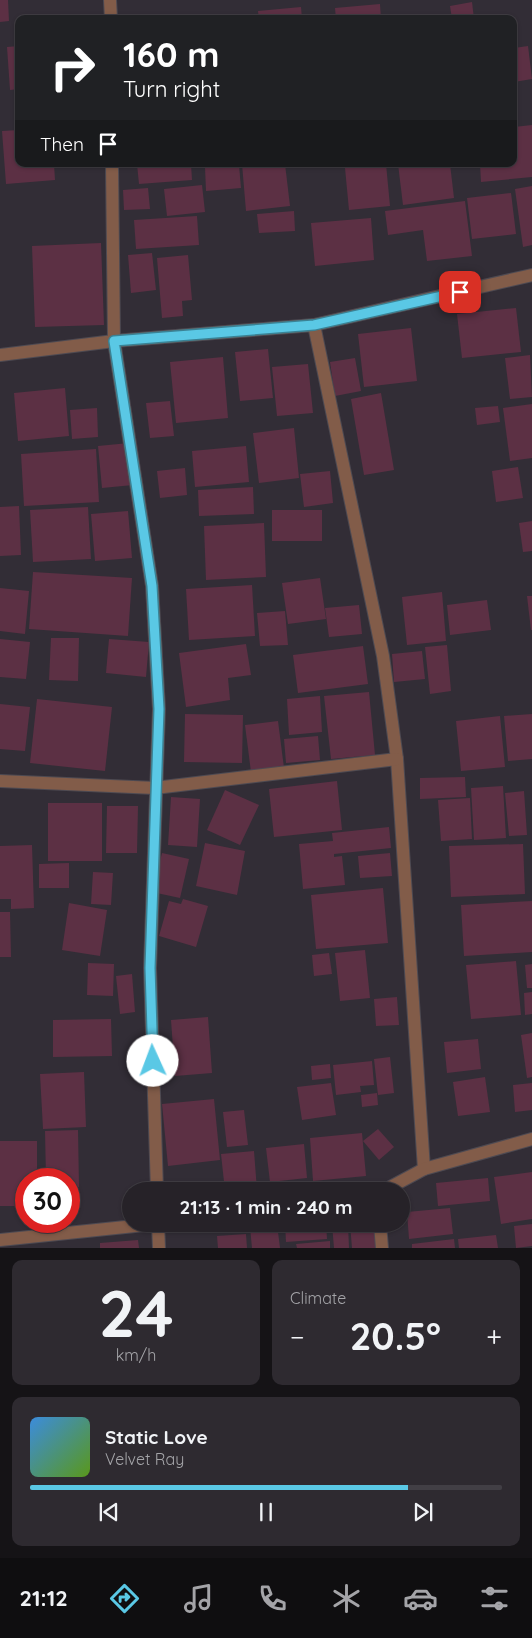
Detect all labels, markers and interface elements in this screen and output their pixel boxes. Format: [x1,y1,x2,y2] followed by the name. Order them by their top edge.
[123,32,220,76] text: 160 m
[40,35,105,100] icon: right
[123,75,220,103] text: Turn right
[94,130,122,158] icon: arrive
[40,132,84,156] text: Then
[439,271,481,313] pin
[446,278,474,306] icon: arrive
[126,1034,178,1086] position arrow
[15,1168,80,1233] speed limit sign: 30
[179,1195,353,1219] text: 21:13 · 1 min · 240 m
[98,1272,174,1353] text: 24
[290,1288,346,1308] text: Climate
[350,1312,441,1360] text: 20.5°
[290,1319,305,1354] text: −
[486,1319,502,1354] text: +
[116,1345,156,1365] text: km/h
[105,1425,208,1449] text: Static Love
[105,1449,184,1469] text: Velvet Ray
[95,1498,123,1526] icon: previous
[252,1498,280,1526] icon: pause
[409,1498,437,1526] icon: next
[107,1581,142,1616] icon: directions
[181,1581,216,1616] icon: music
[255,1581,290,1616] icon: phone
[329,1581,364,1616] icon: climate
[403,1581,438,1616] icon: car
[477,1581,512,1616] icon: filters
[20,1584,68,1612] text: 21:12

